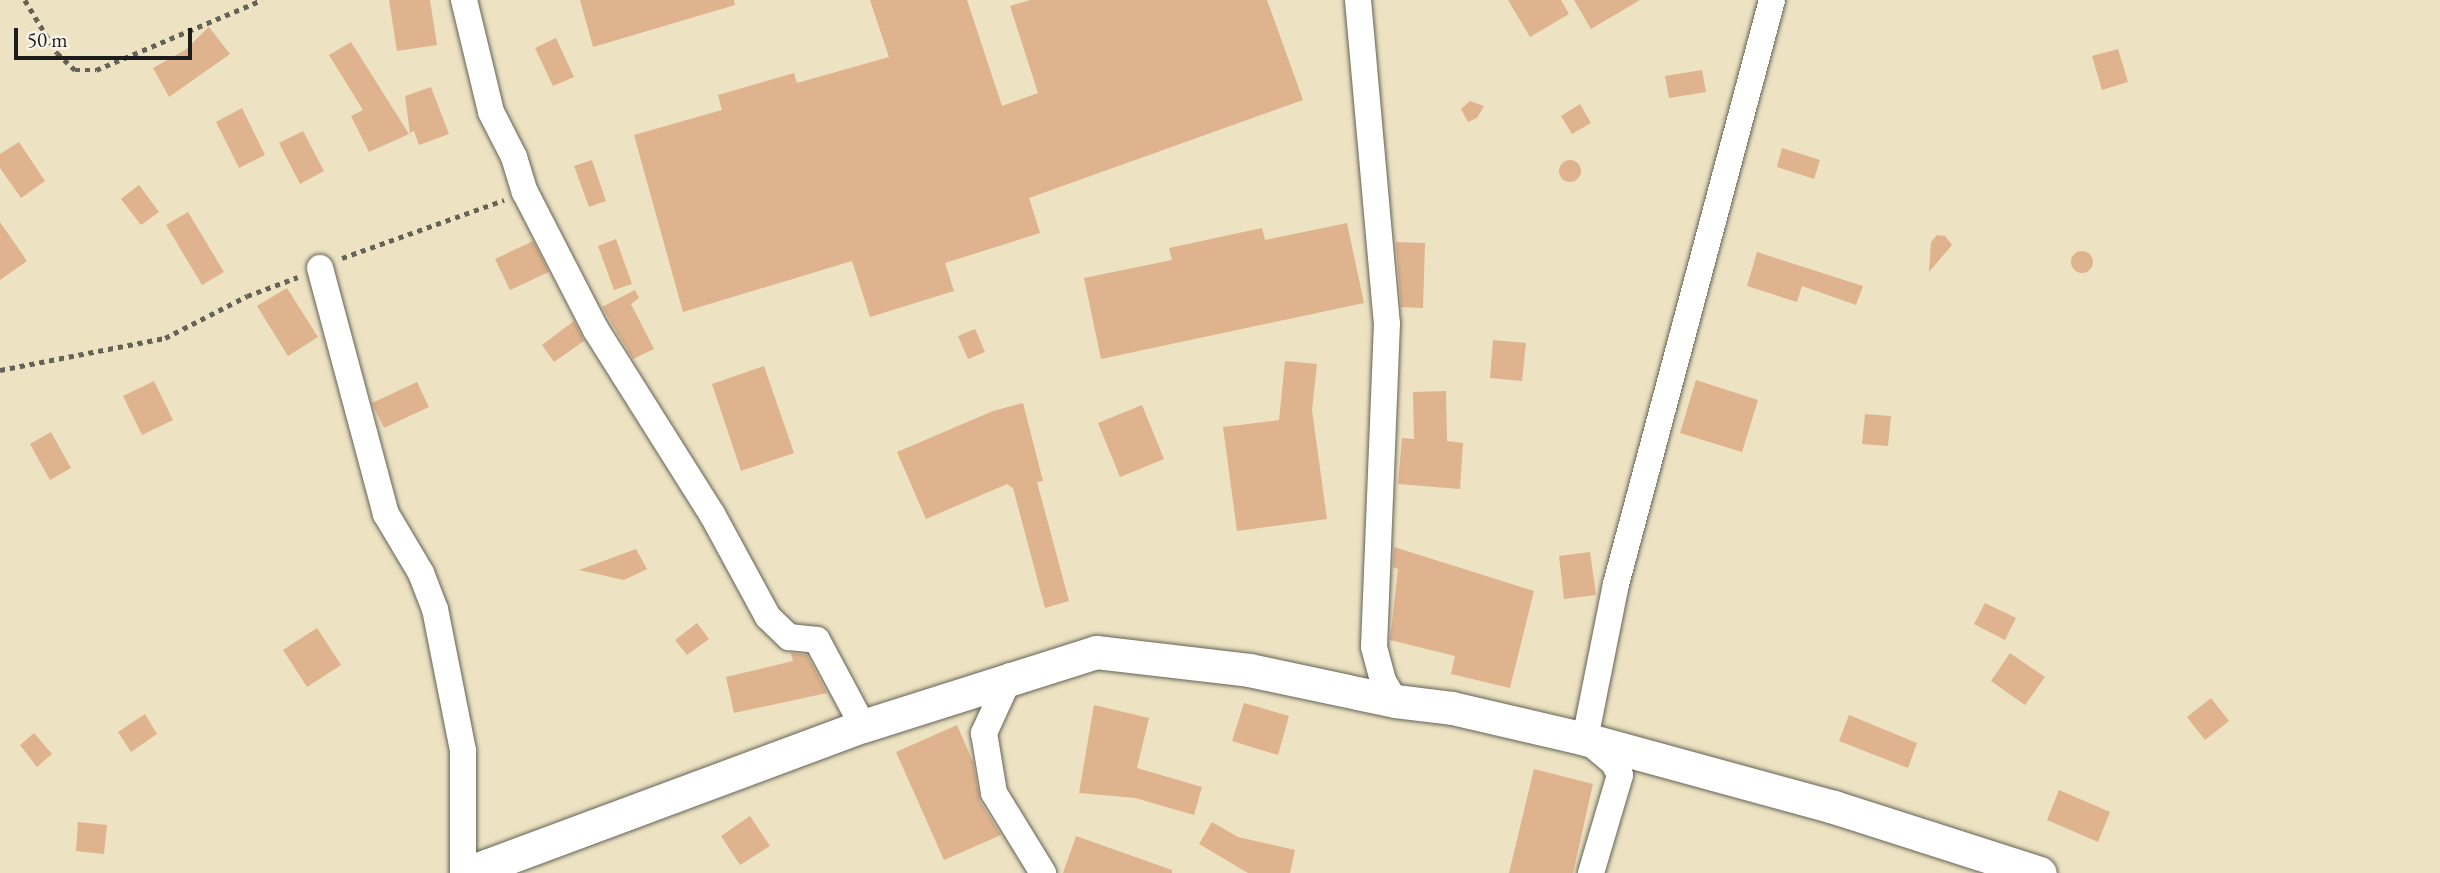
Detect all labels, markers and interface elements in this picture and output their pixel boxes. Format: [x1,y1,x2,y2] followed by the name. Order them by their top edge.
[18,14,196,58] scale bar
[27,26,68,53] text: 50 m

